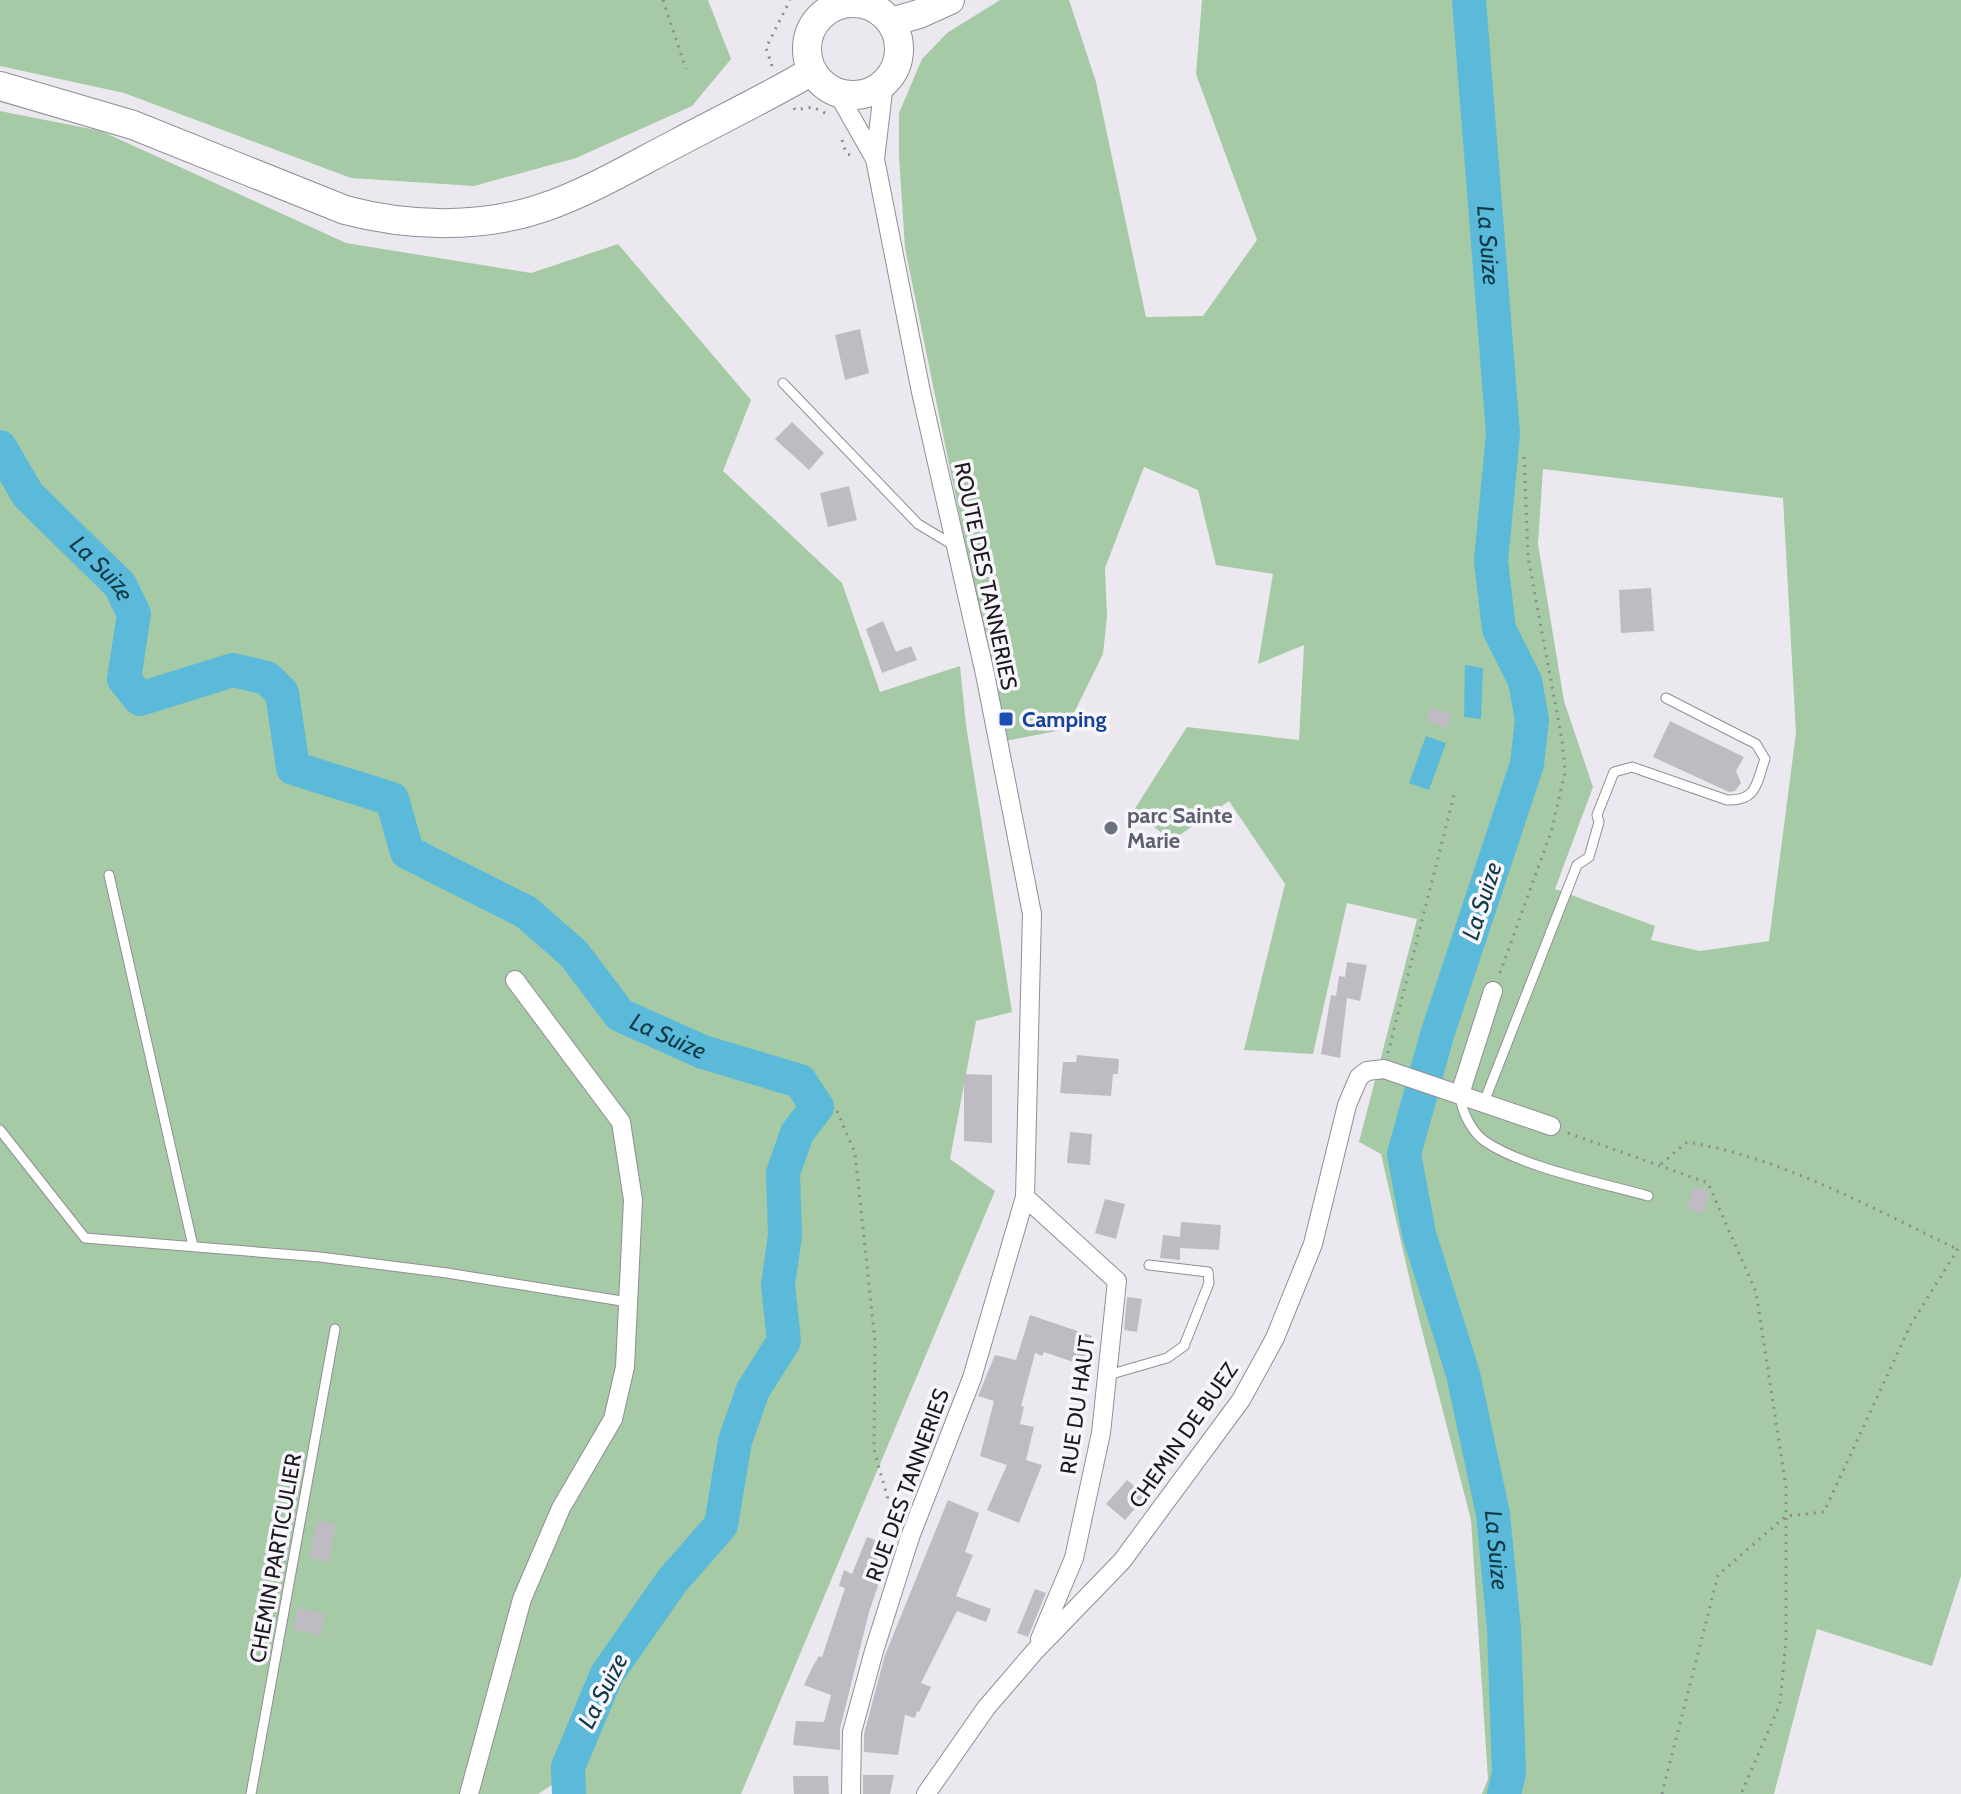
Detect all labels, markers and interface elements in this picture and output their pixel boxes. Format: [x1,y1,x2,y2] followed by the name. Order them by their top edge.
[1471,204,1506,286] water label: La Suize
[948,460,1023,693] street label: ROUTE DES TANNERIES
[64,529,140,605] water label: La Suize
[1022,706,1107,733] place label: Camping
[997,710,1015,728] marker: Camping
[1127,802,1232,854] place label: parc Sainte Marie
[1102,819,1120,837] marker: parc Sainte Marie
[1455,858,1508,943] water label: La Suize
[626,1006,711,1065] water label: La Suize
[1054,1334,1101,1476] street label: RUE DU HAUT
[1123,1357,1244,1513] street label: CHEMIN DE BUEZ
[860,1385,955,1585] street label: RUE DES TANNERIES
[244,1451,307,1665] street label: CHEMIN PARTICULIER
[1479,1509,1515,1591] water label: La Suize
[571,1649,634,1733] water label: La Suize

